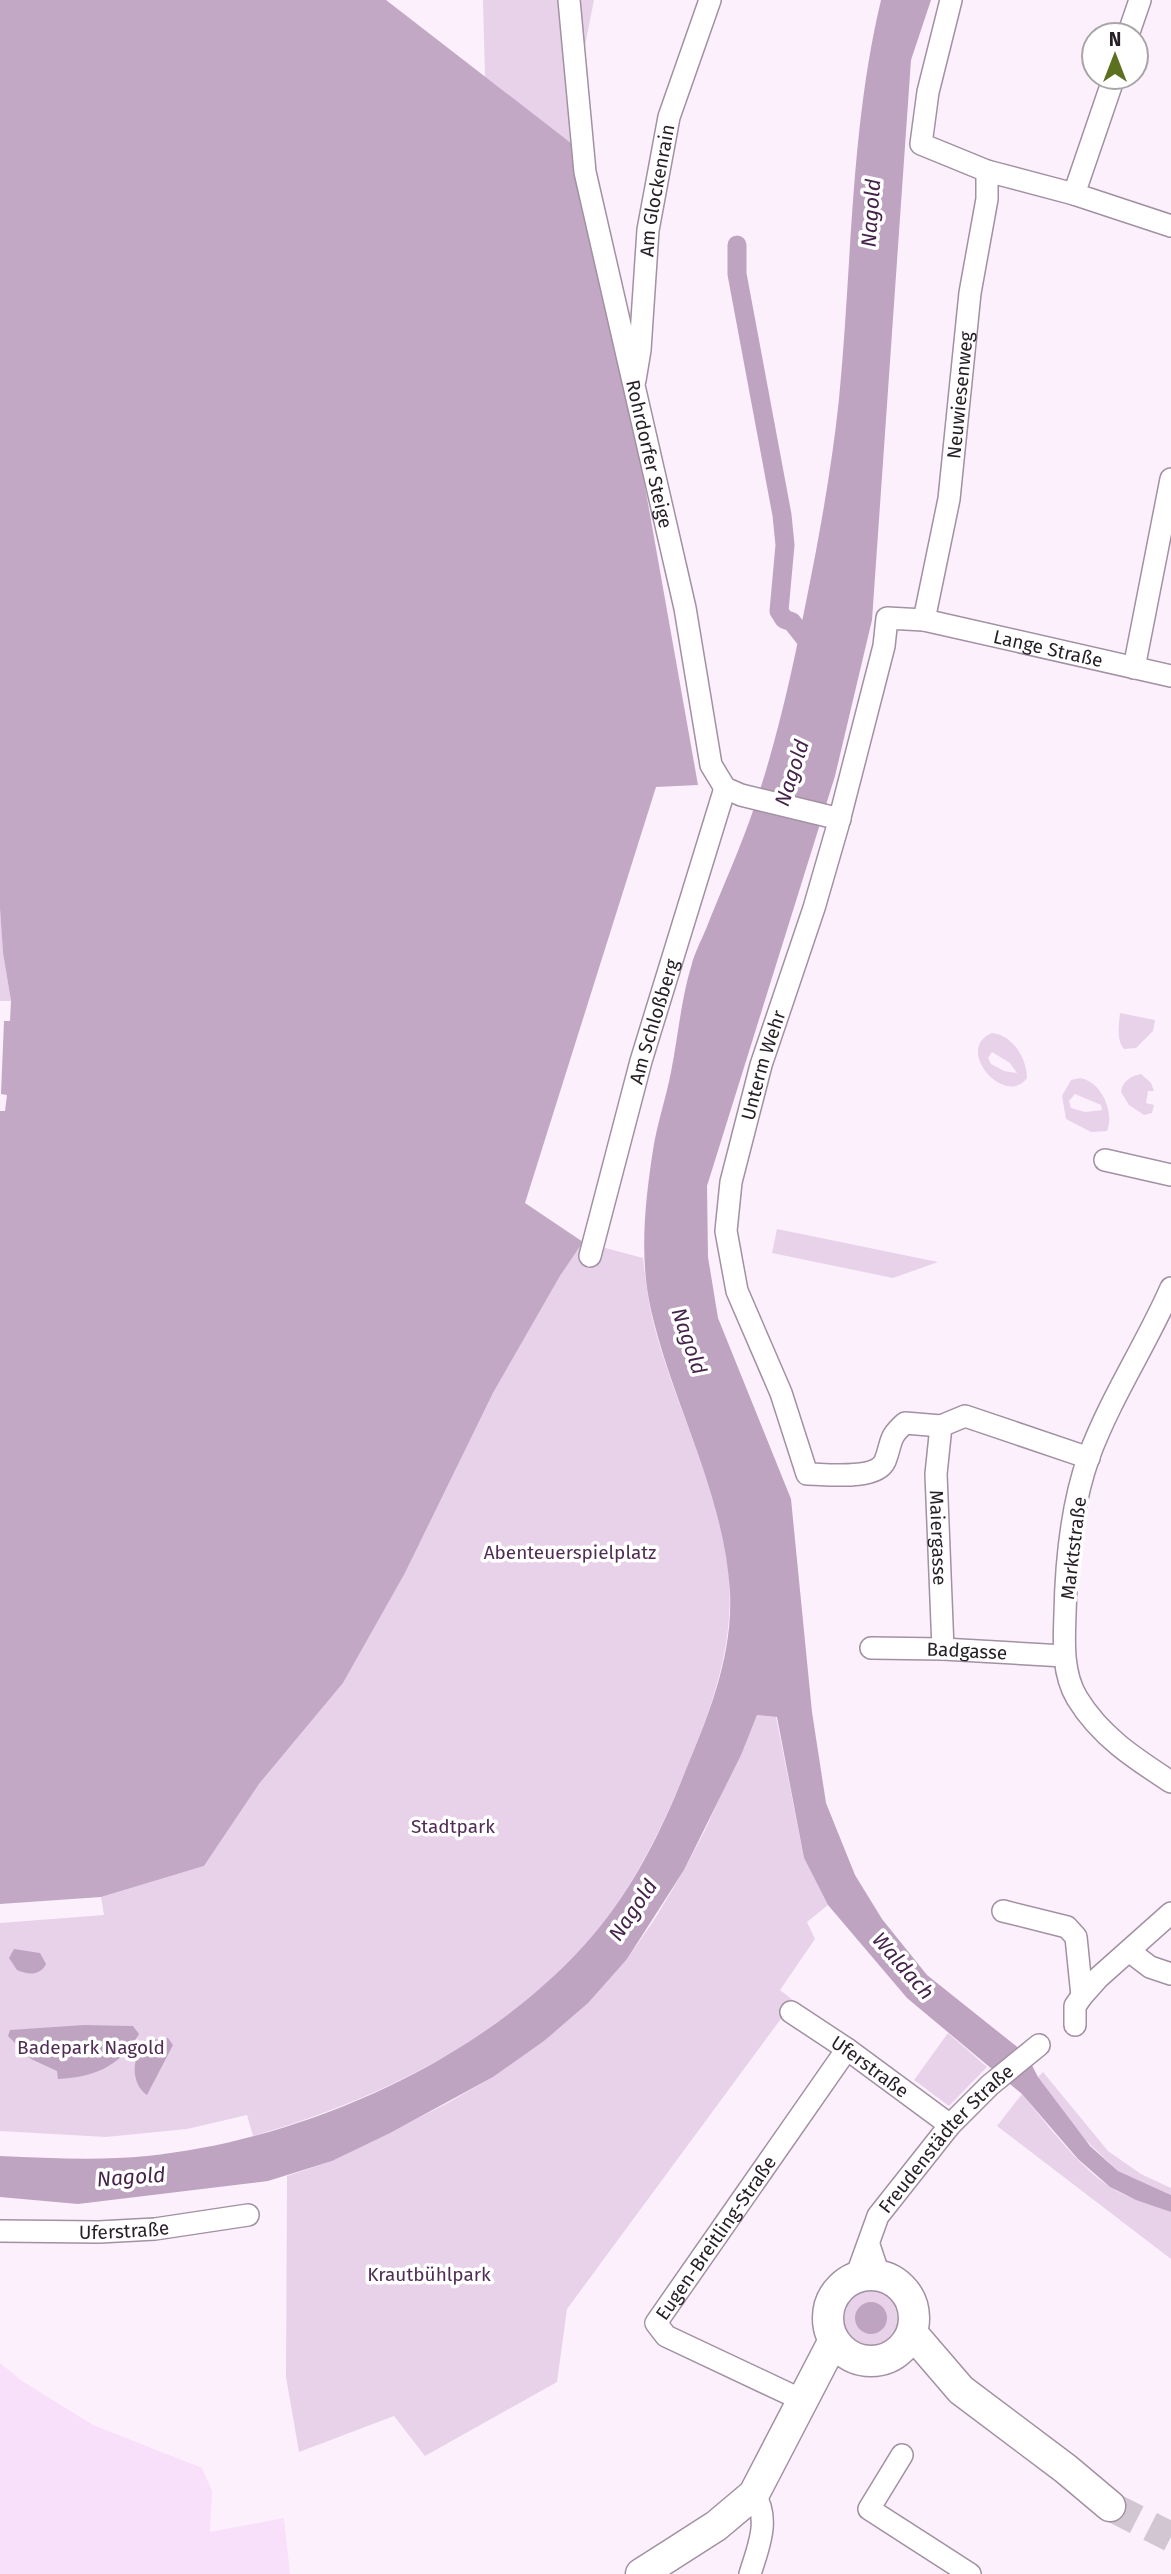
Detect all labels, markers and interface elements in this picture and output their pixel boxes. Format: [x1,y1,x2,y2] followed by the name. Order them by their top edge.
[1080,21,1150,91] north arrow
[1109,28,1121,51] text: N
[635,122,679,258] street label: Am Glockenrain
[856,178,886,248] water label: Nagold
[942,330,978,460] street label: Neuwiesenweg
[621,378,677,530] street label: Rohrdorfer Steige
[991,625,1105,672] street label: Lange Straße
[769,736,815,810] water label: Nagold
[624,956,684,1086] street label: Am Schloßberg
[736,1007,791,1123] street label: Unterm Wehr
[666,1304,712,1378] water label: Nagold
[925,1490,951,1586] street label: Maiergasse
[1056,1495,1091,1601] street label: Marktstraße
[484,1541,656,1564] park label: Abenteuerspielplatz
[926,1638,1008,1665] street label: Badgasse
[411,1815,495,1838] park label: Stadtpark
[603,1874,663,1946] water label: Nagold
[867,1927,939,2005] water label: Waldach
[827,2031,913,2103] street label: Uferstraße
[17,2036,165,2059] park label: Badepark Nagold
[874,2060,1018,2218] street label: Freudenstädter Straße
[651,2151,781,2324] street label: Eugen-Breitling-Straße
[96,2162,166,2192] water label: Nagold
[79,2216,171,2244] street label: Uferstraße
[367,2263,491,2286] park label: Krautbühlpark

